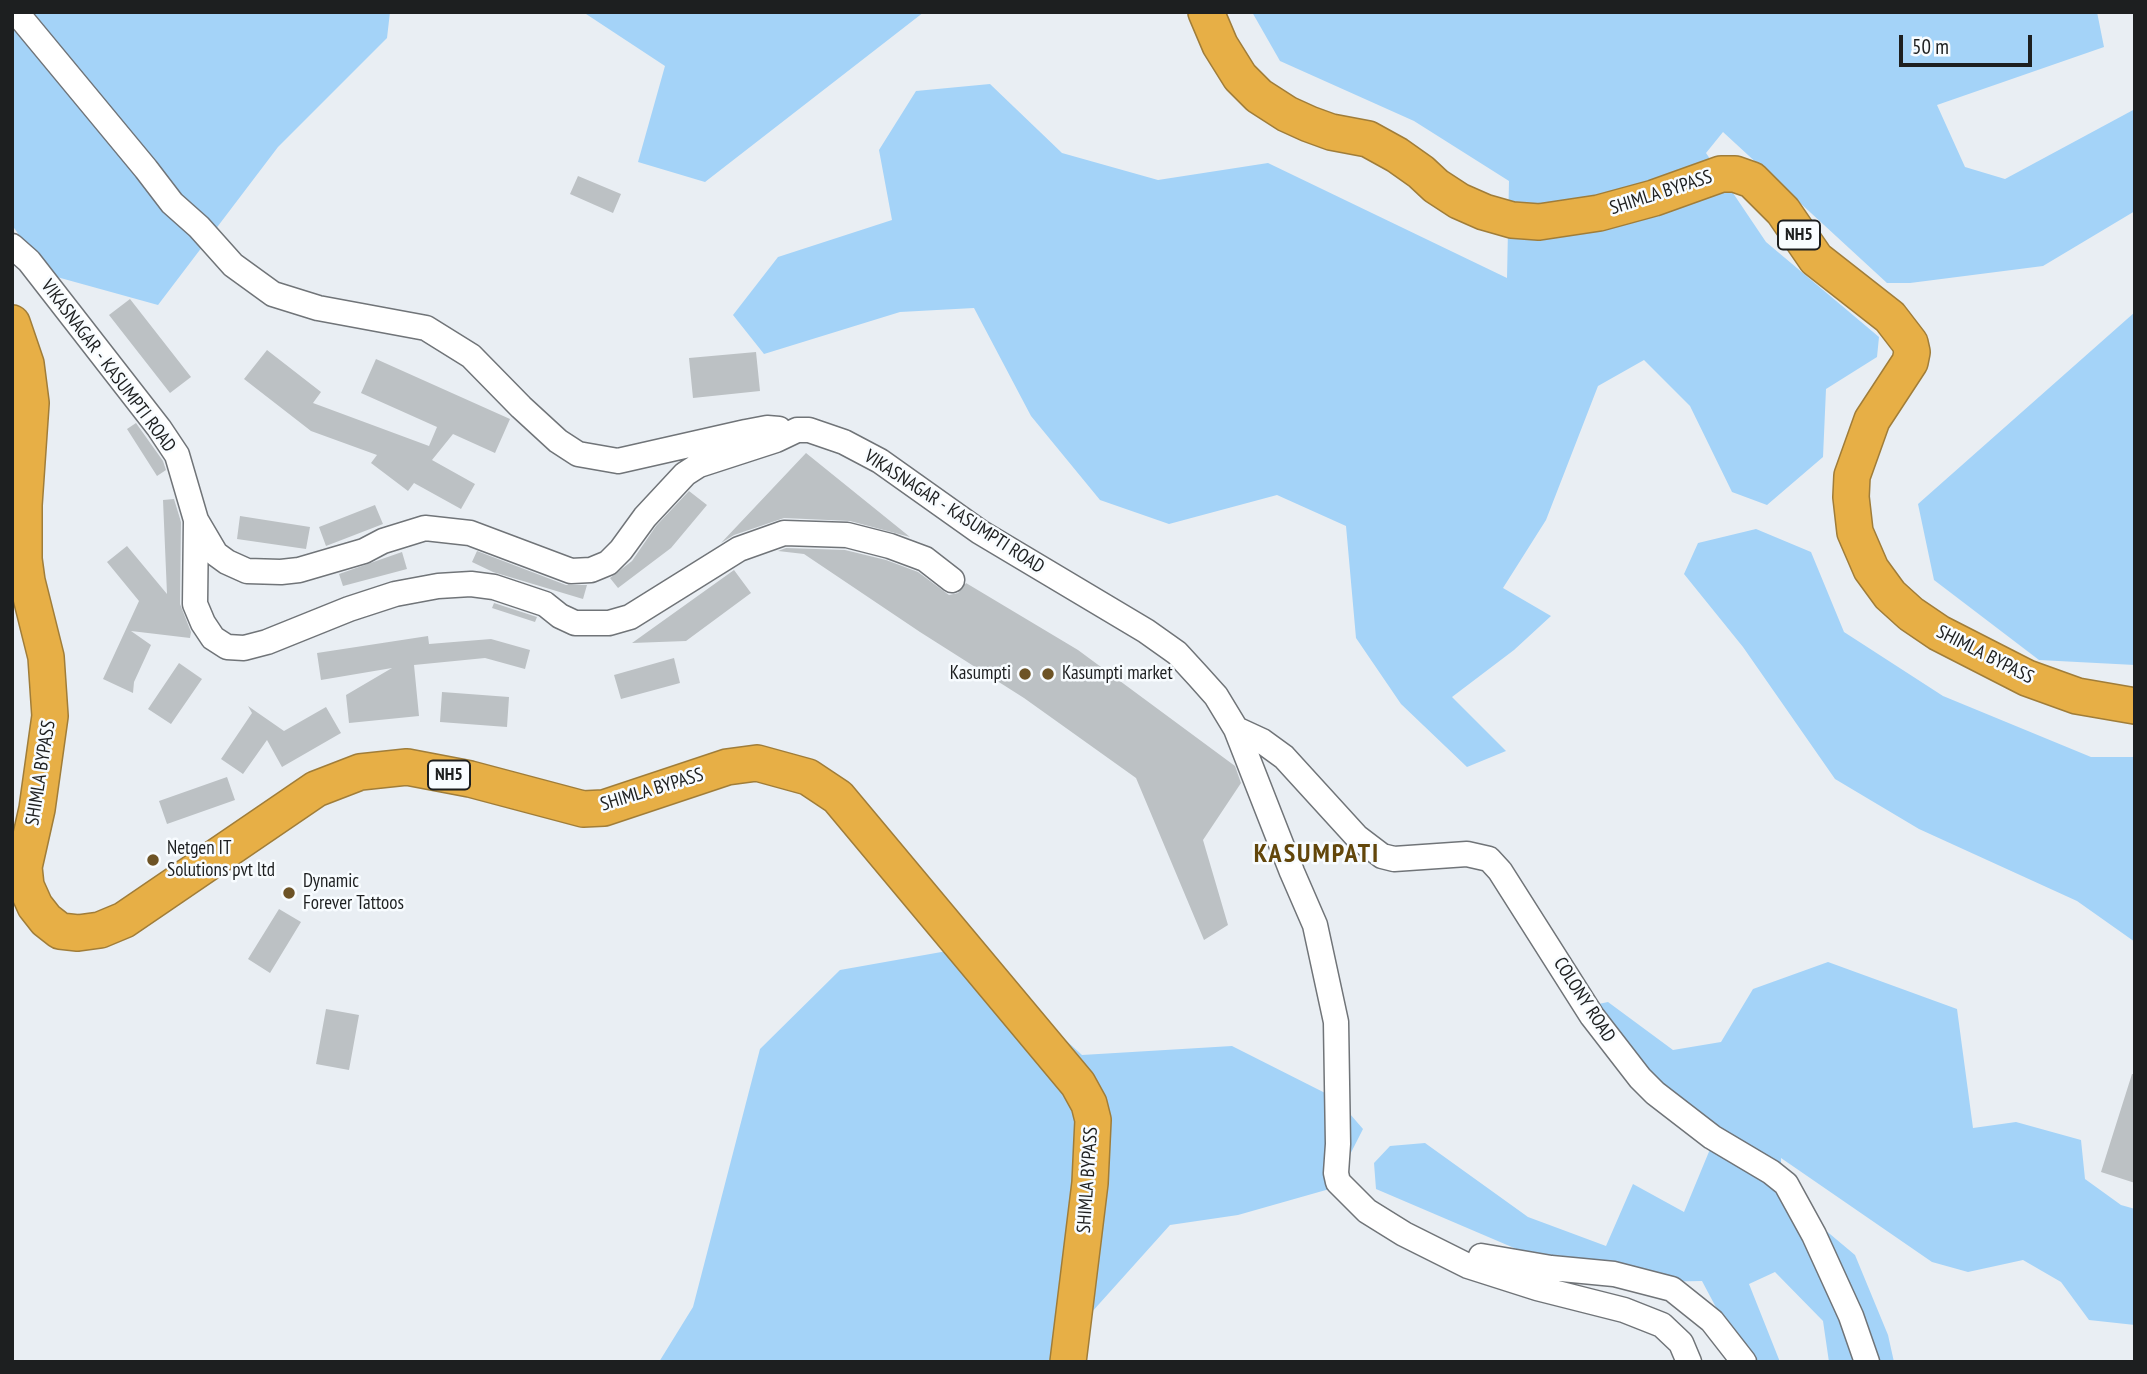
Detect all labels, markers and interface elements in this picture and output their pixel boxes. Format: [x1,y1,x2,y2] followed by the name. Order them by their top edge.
[1902,21,2035,65] scale bar
[1912,33,1949,60] text: 50 m
[1607,166,1715,220] street label: SHIMLA BYPASS
[1778,220,1820,249] road number: NH5
[36,275,180,457] street label: VIKASNAGAR - KASUMPTI ROAD
[860,445,1048,579] street label: VIKASNAGAR - KASUMPTI ROAD
[1932,621,2038,689] street label: SHIMLA BYPASS
[950,663,1011,685] place label: Kasumpti
[1062,663,1173,685] place label: Kasumpti market
[1017,666,1033,682] marker: Kasumpti
[1040,666,1056,682] marker: Kasumpti market
[21,719,61,827] street label: SHIMLA BYPASS
[428,760,470,790] road number: NH5
[598,764,706,816] street label: SHIMLA BYPASS
[167,838,275,882] place label: Netgen IT Solutions pvt ltd
[1255,839,1379,871] district label: KASUMPATI
[145,852,161,868] marker: Netgen IT Solutions pvt ltd
[303,871,404,915] place label: Dynamic Forever Tattoos
[281,885,297,901] marker: Dynamic Forever Tattoos
[1548,953,1620,1047] street label: COLONY ROAD
[1073,1126,1103,1234] street label: SHIMLA BYPASS

